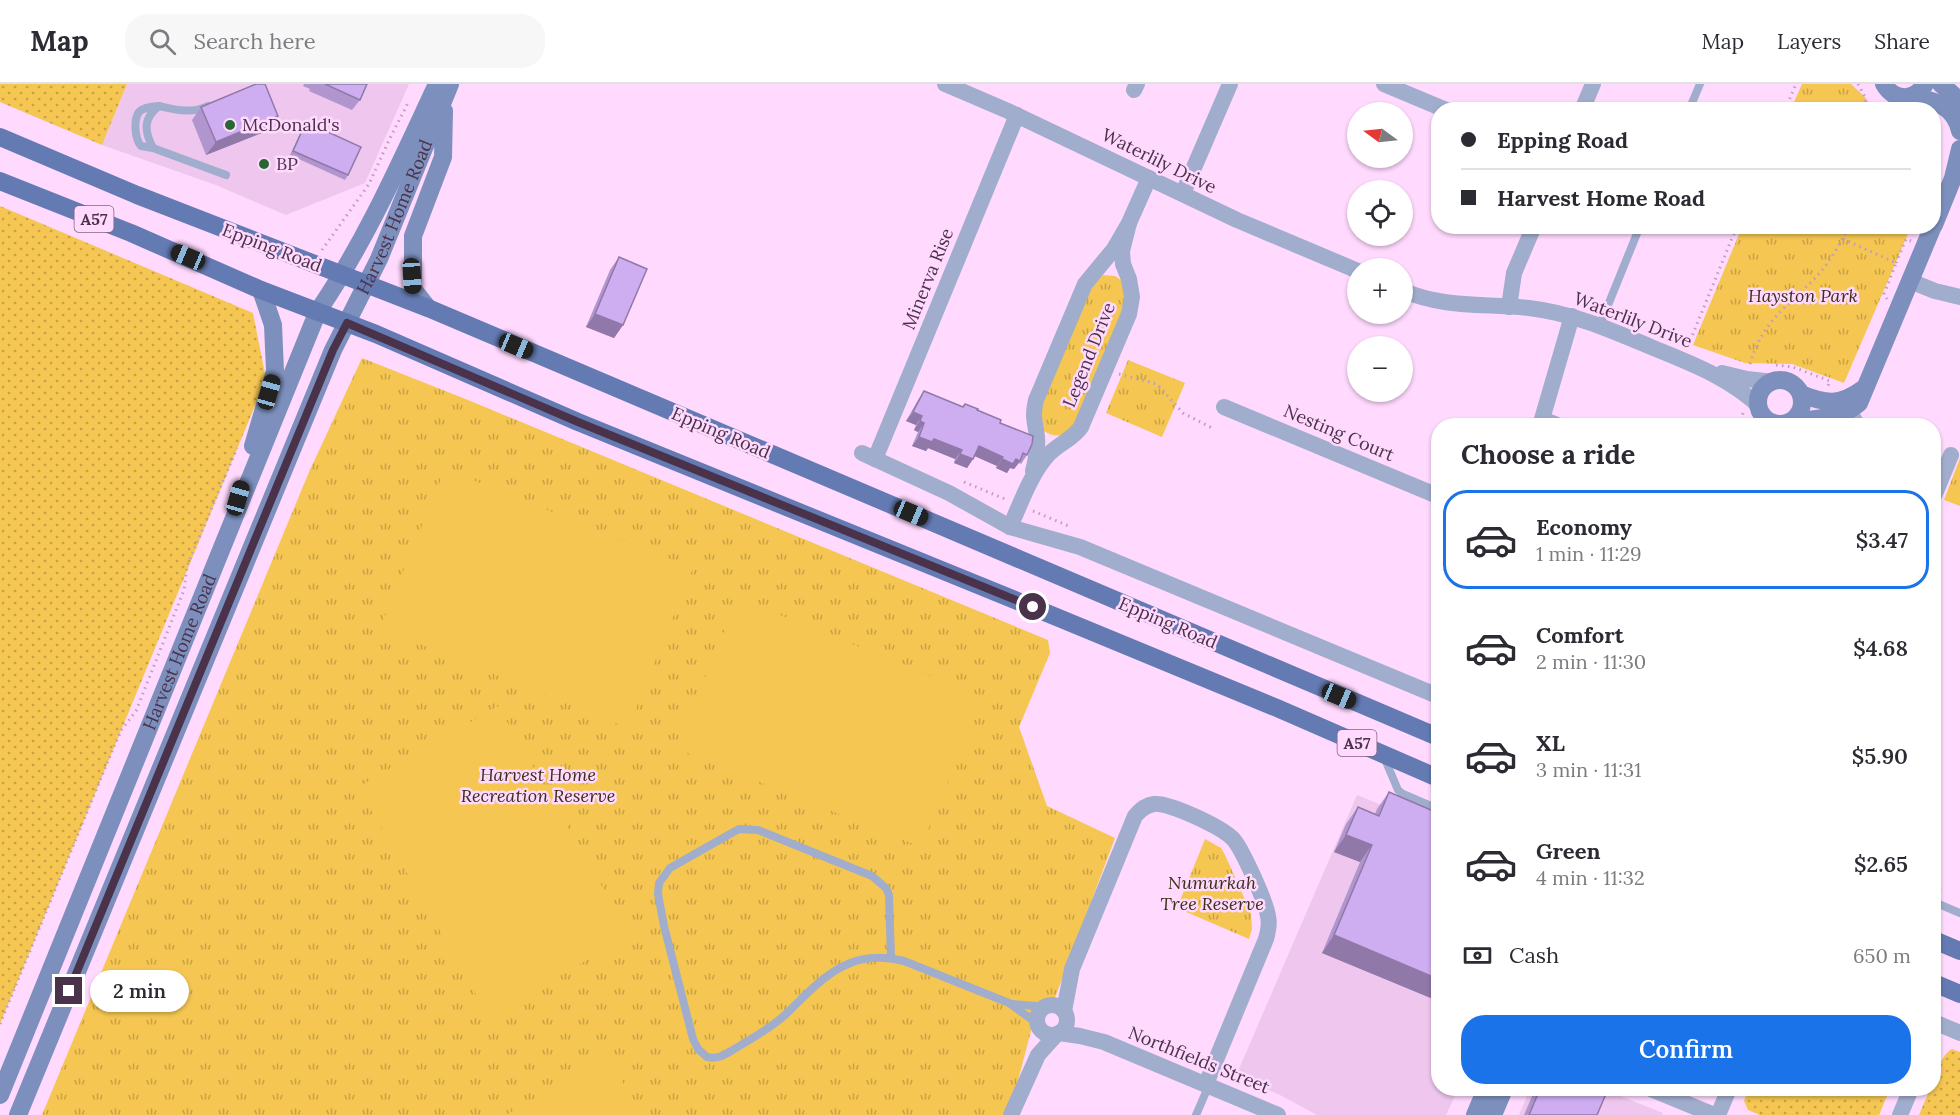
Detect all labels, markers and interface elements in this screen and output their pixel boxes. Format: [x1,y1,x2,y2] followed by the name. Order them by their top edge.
[125,14,545,68] search box
[30,23,89,59] text: Map
[146,25,179,58] icon: search
[194,27,316,55] text: Search here
[1701,28,1744,55] text: Map
[1777,28,1841,55] text: Layers
[1874,28,1930,55] text: Share
[1347,102,1413,168] north arrow
[1347,102,1413,402] map controls
[242,113,340,136] place label: McDonald's
[223,118,237,132] marker: McDonald's
[1098,123,1221,198] street label: Waterlily Drive
[1497,126,1628,154] text: Epping Road
[351,136,437,298] street label: Harvest Home Road
[276,152,298,175] place label: BP
[257,157,271,171] marker: BP
[1347,180,1413,246] button: locate
[1497,184,1705,212] text: Harvest Home Road
[74,206,113,232] road number: A57
[219,218,326,277] street label: Epping Road
[897,224,958,333] street label: Minerva Rise
[168,242,208,272] car
[402,257,422,295] car
[1347,258,1413,324] button: +
[1748,284,1858,307] park label: Hayston Park
[1571,286,1696,353] street label: Waterlily Drive
[1057,299,1120,411] street label: Legend Drive
[496,331,536,361] car
[1347,336,1413,402] button: −
[255,372,283,412] car
[1280,399,1398,466] street label: Nesting Court
[668,401,774,464] street label: Epping Road
[1461,437,1635,471] text: Choose a ride
[224,478,252,518] car
[891,498,931,528] car
[1464,513,1518,567] icon: car
[1536,513,1632,541] text: Economy
[1856,526,1908,554] text: $3.47
[1536,541,1642,566] text: 1 min · 11:29
[137,570,221,733] street label: Harvest Home Road
[1115,591,1221,654] street label: Epping Road
[1019,593,1046,620] route start
[1464,621,1518,675] icon: car
[1536,621,1624,649] text: Comfort
[1853,634,1908,662] text: $4.68
[1536,649,1646,674] text: 2 min · 11:30
[1319,681,1359,711] car
[1464,729,1518,783] icon: car
[1536,729,1565,757] text: XL
[1338,730,1376,756] road number: A57
[1852,742,1908,770] text: $5.90
[1536,757,1642,782] text: 3 min · 11:31
[461,763,615,807] park label: Harvest Home Recreation Reserve
[1464,837,1518,891] icon: car
[1536,837,1601,865] text: Green
[1854,850,1908,878] text: $2.65
[1536,865,1645,890] text: 4 min · 11:32
[1160,871,1264,915] park label: Numurkah Tree Reserve
[1461,939,1494,972] icon: cash
[1509,941,1559,969] text: Cash
[1853,943,1911,968] text: 650 m
[90,970,189,1012] callout: 2 min
[55,977,82,1004] route end
[113,978,166,1003] text: 2 min
[1461,1015,1911,1084] button: Confirm
[1125,1021,1273,1098] street label: Northfields Street

